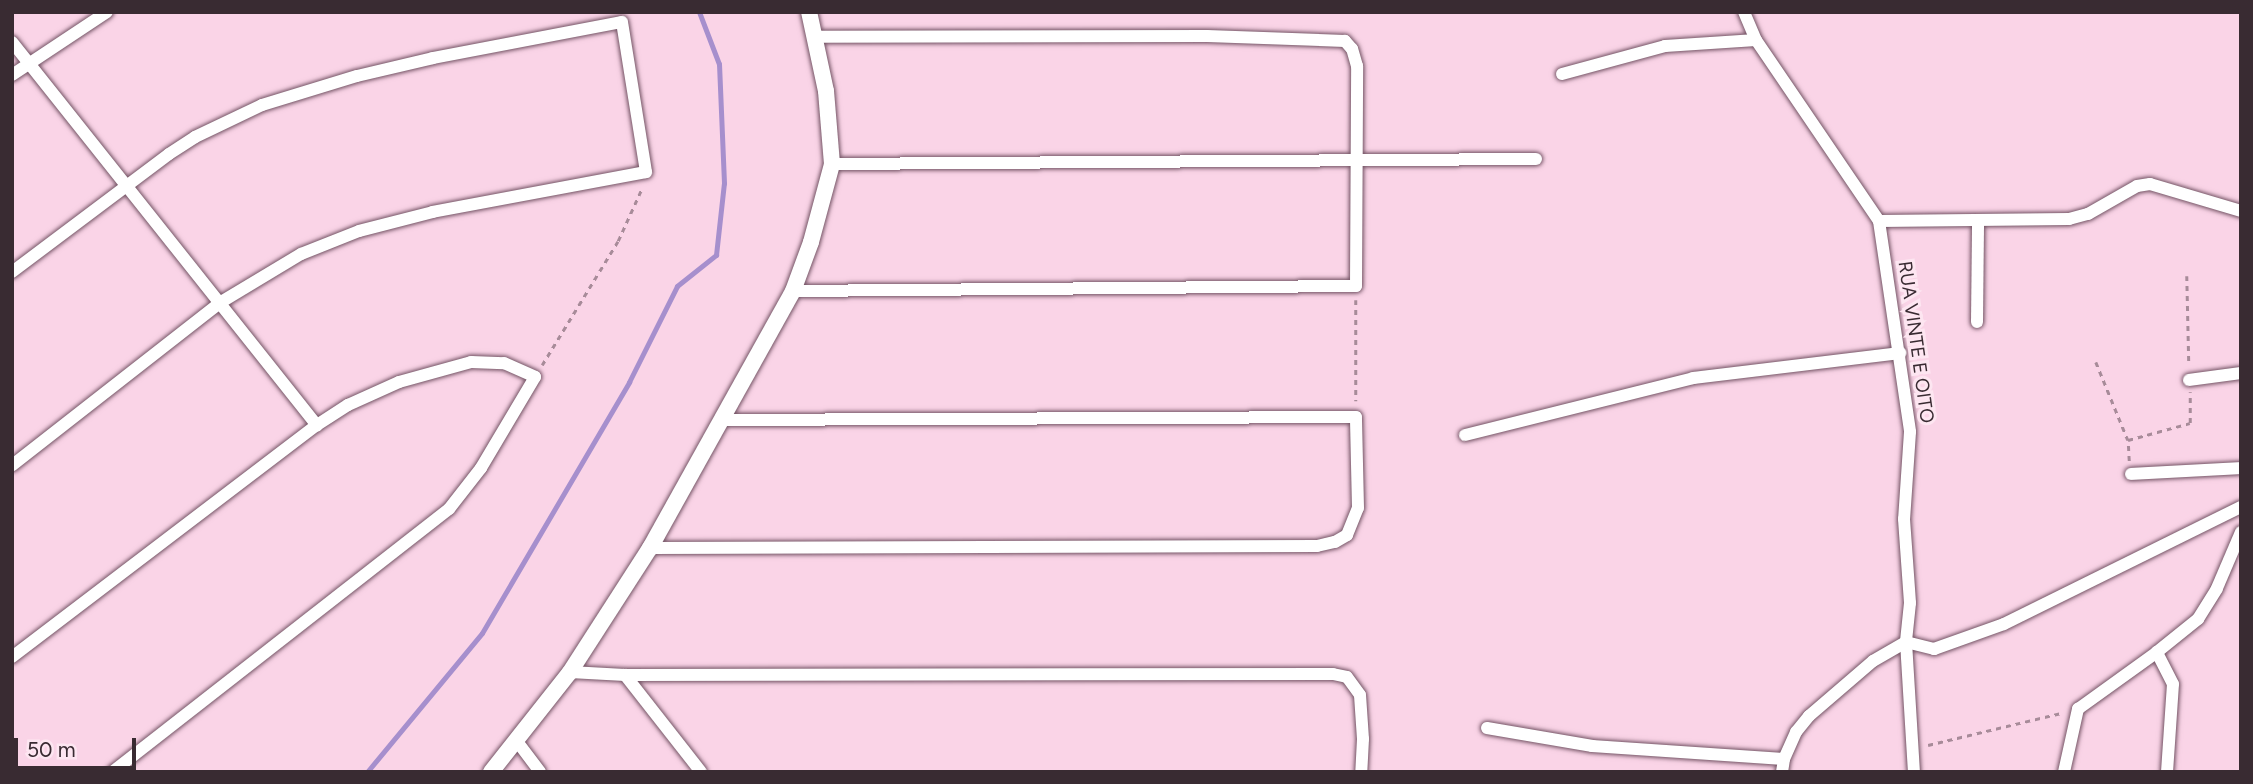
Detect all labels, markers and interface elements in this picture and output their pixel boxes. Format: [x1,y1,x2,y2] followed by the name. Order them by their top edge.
[1893,260,1939,424] street label: RUA VINTE E OITO
[18,724,140,768] scale bar
[27,737,76,762] text: 50 m

